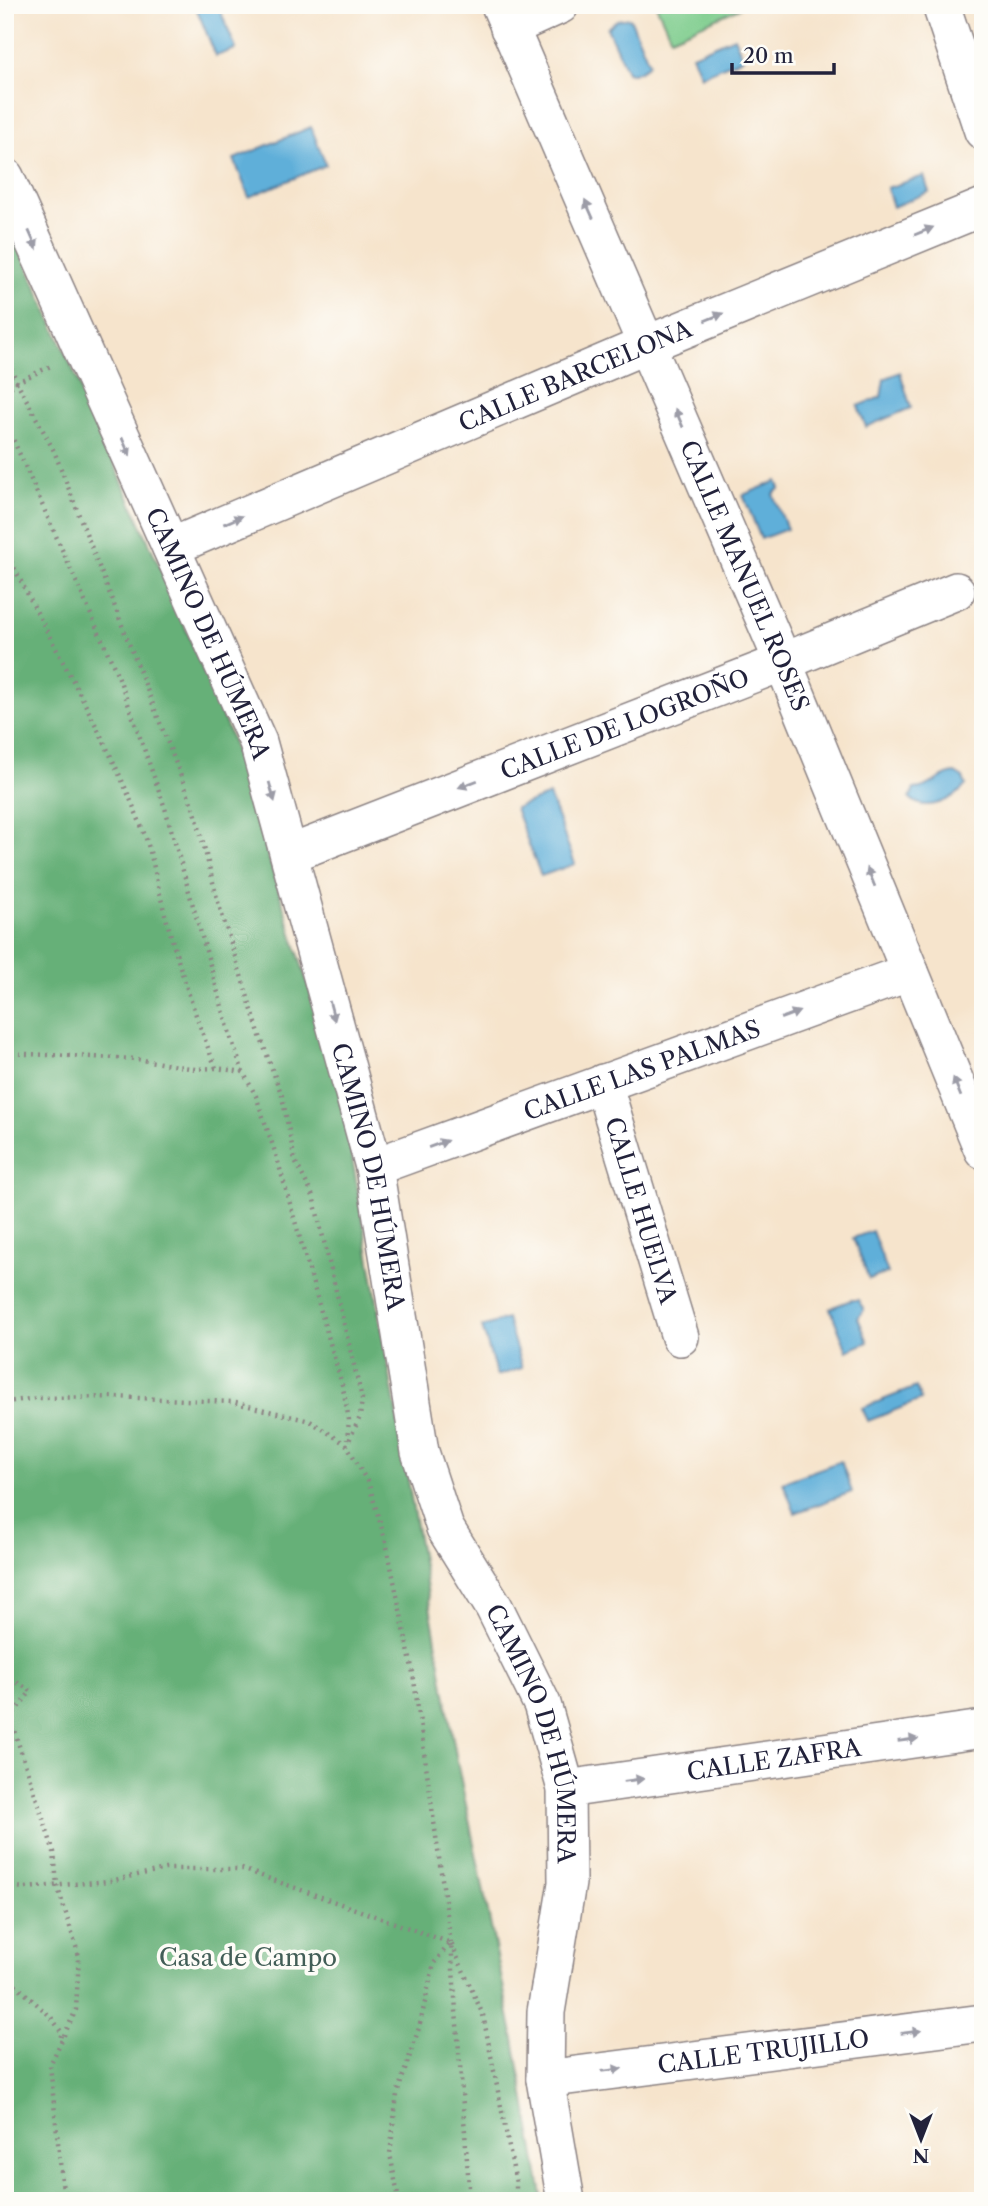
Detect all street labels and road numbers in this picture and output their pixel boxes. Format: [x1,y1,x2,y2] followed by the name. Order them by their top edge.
[454,313,697,437] street label: CALLE BARCELONA
[675,436,816,715] street label: CALLE MANUEL ROSES
[140,503,277,764] street label: CAMINO DE HÚMERA
[496,662,753,785] street label: CALLE DE LOGROÑO
[520,1013,764,1126] street label: CALLE LAS PALMAS
[326,1040,412,1314] street label: CAMINO DE HÚMERA
[600,1113,684,1308] street label: CALLE HUELVA
[480,1599,581,1865] street label: CAMINO DE HÚMERA
[685,1732,864,1786] street label: CALLE ZAFRA
[656,2023,871,2079] street label: CALLE TRUJILLO

